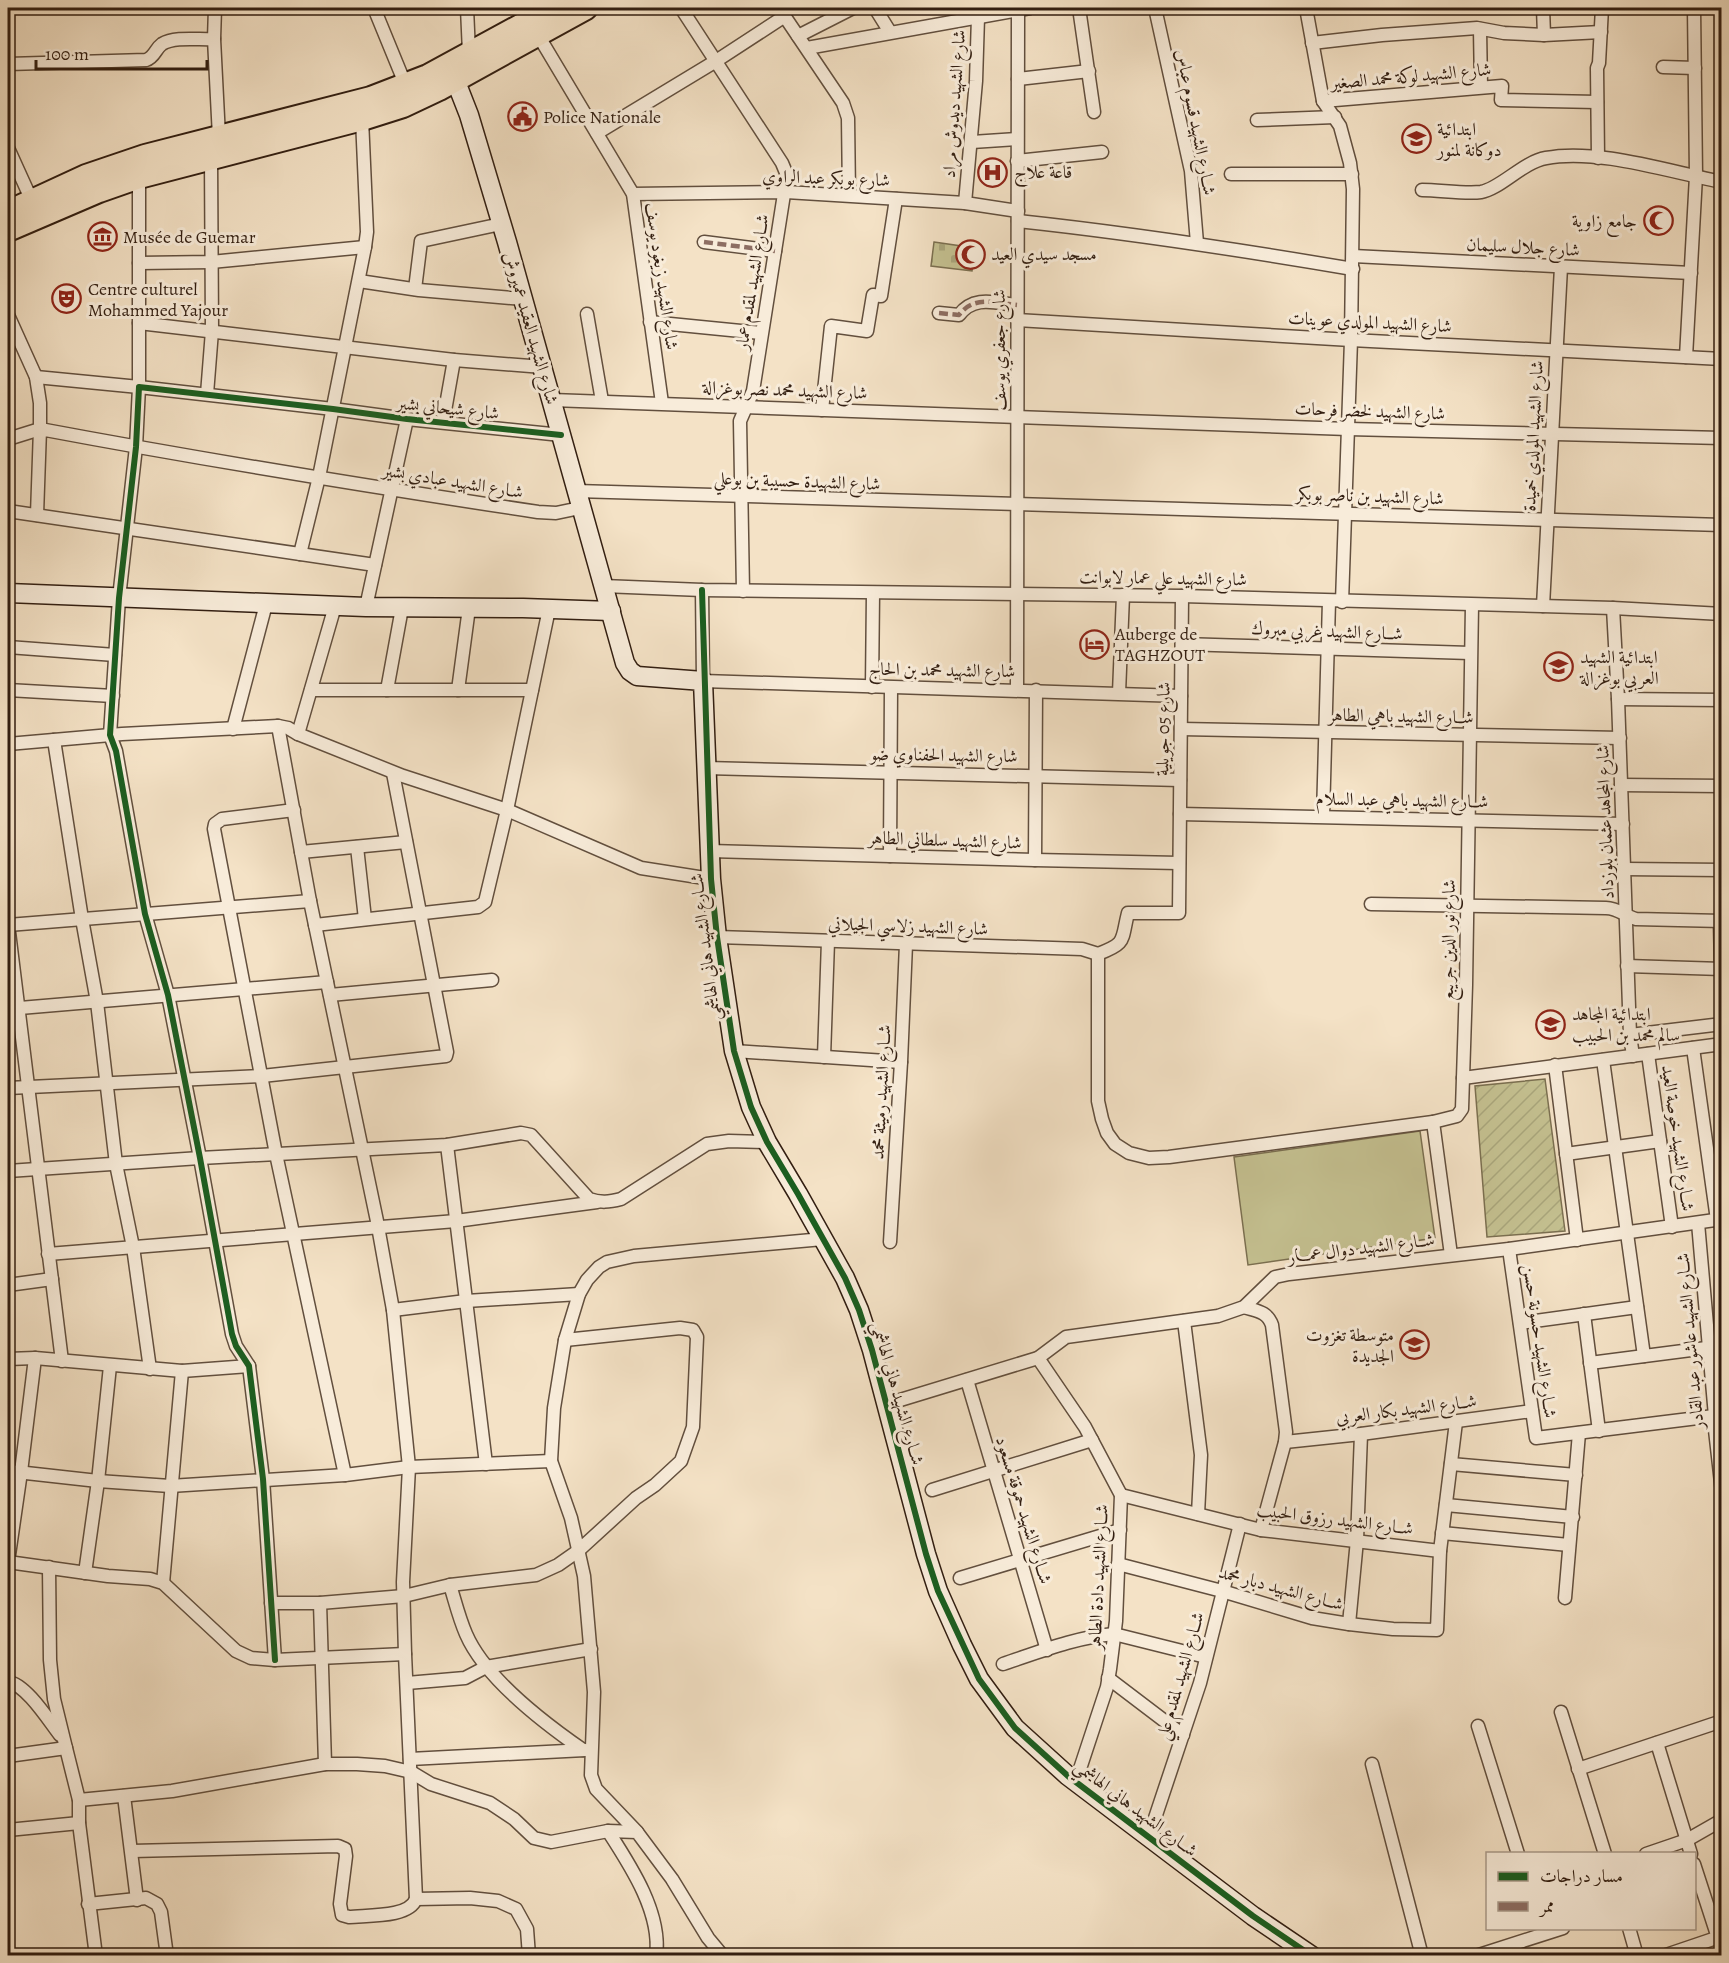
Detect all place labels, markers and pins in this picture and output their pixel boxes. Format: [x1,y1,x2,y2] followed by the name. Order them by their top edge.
[506,101,538,133] public building icon: Police Nationale
[543,105,661,129] place label: Police Nationale
[1435,117,1502,162] place label: ابتدائية دوكانة لمنور
[1400,123,1432,155] school or university icon: ابتدائية دوكانة لمنور
[977,156,1009,188] hospital icon: قاعة علاج
[1014,160,1072,188] place label: قاعة علاج
[1642,205,1674,237] mosque icon: جامع زاوية
[1572,209,1637,237] place label: جامع زاوية
[86,221,118,253] museum icon: Musée de Guemar
[123,225,256,249] place label: Musée de Guemar
[954,238,986,270] mosque icon: مسجد سيدي العيد
[991,242,1097,269] place label: مسجد سيدي العيد
[88,277,228,322] place label: Centre culturel Mohammed Yajour
[51,283,83,315] theatre icon: Centre culturel Mohammed Yajour
[1114,622,1205,667] place label: Auberge de TAGHZOUT
[1078,628,1110,660] hotel icon: Auberge de TAGHZOUT
[1579,645,1659,693] place label: ابتدائية الشهيد العربي بوغزالة
[1543,651,1575,683] school or university icon: ابتدائية الشهيد العربي بوغزالة
[1572,1002,1680,1051] place label: ابتدائية المجاهد سالم محمد بن الحبيب
[1535,1008,1567,1040] school or university icon: ابتدائية المجاهد سالم محمد بن الحبيب
[1306,1323,1394,1368] place label: متوسطة تغزوت الجديدة
[1399,1329,1431,1361] school or university icon: متوسطة تغزوت الجديدة

